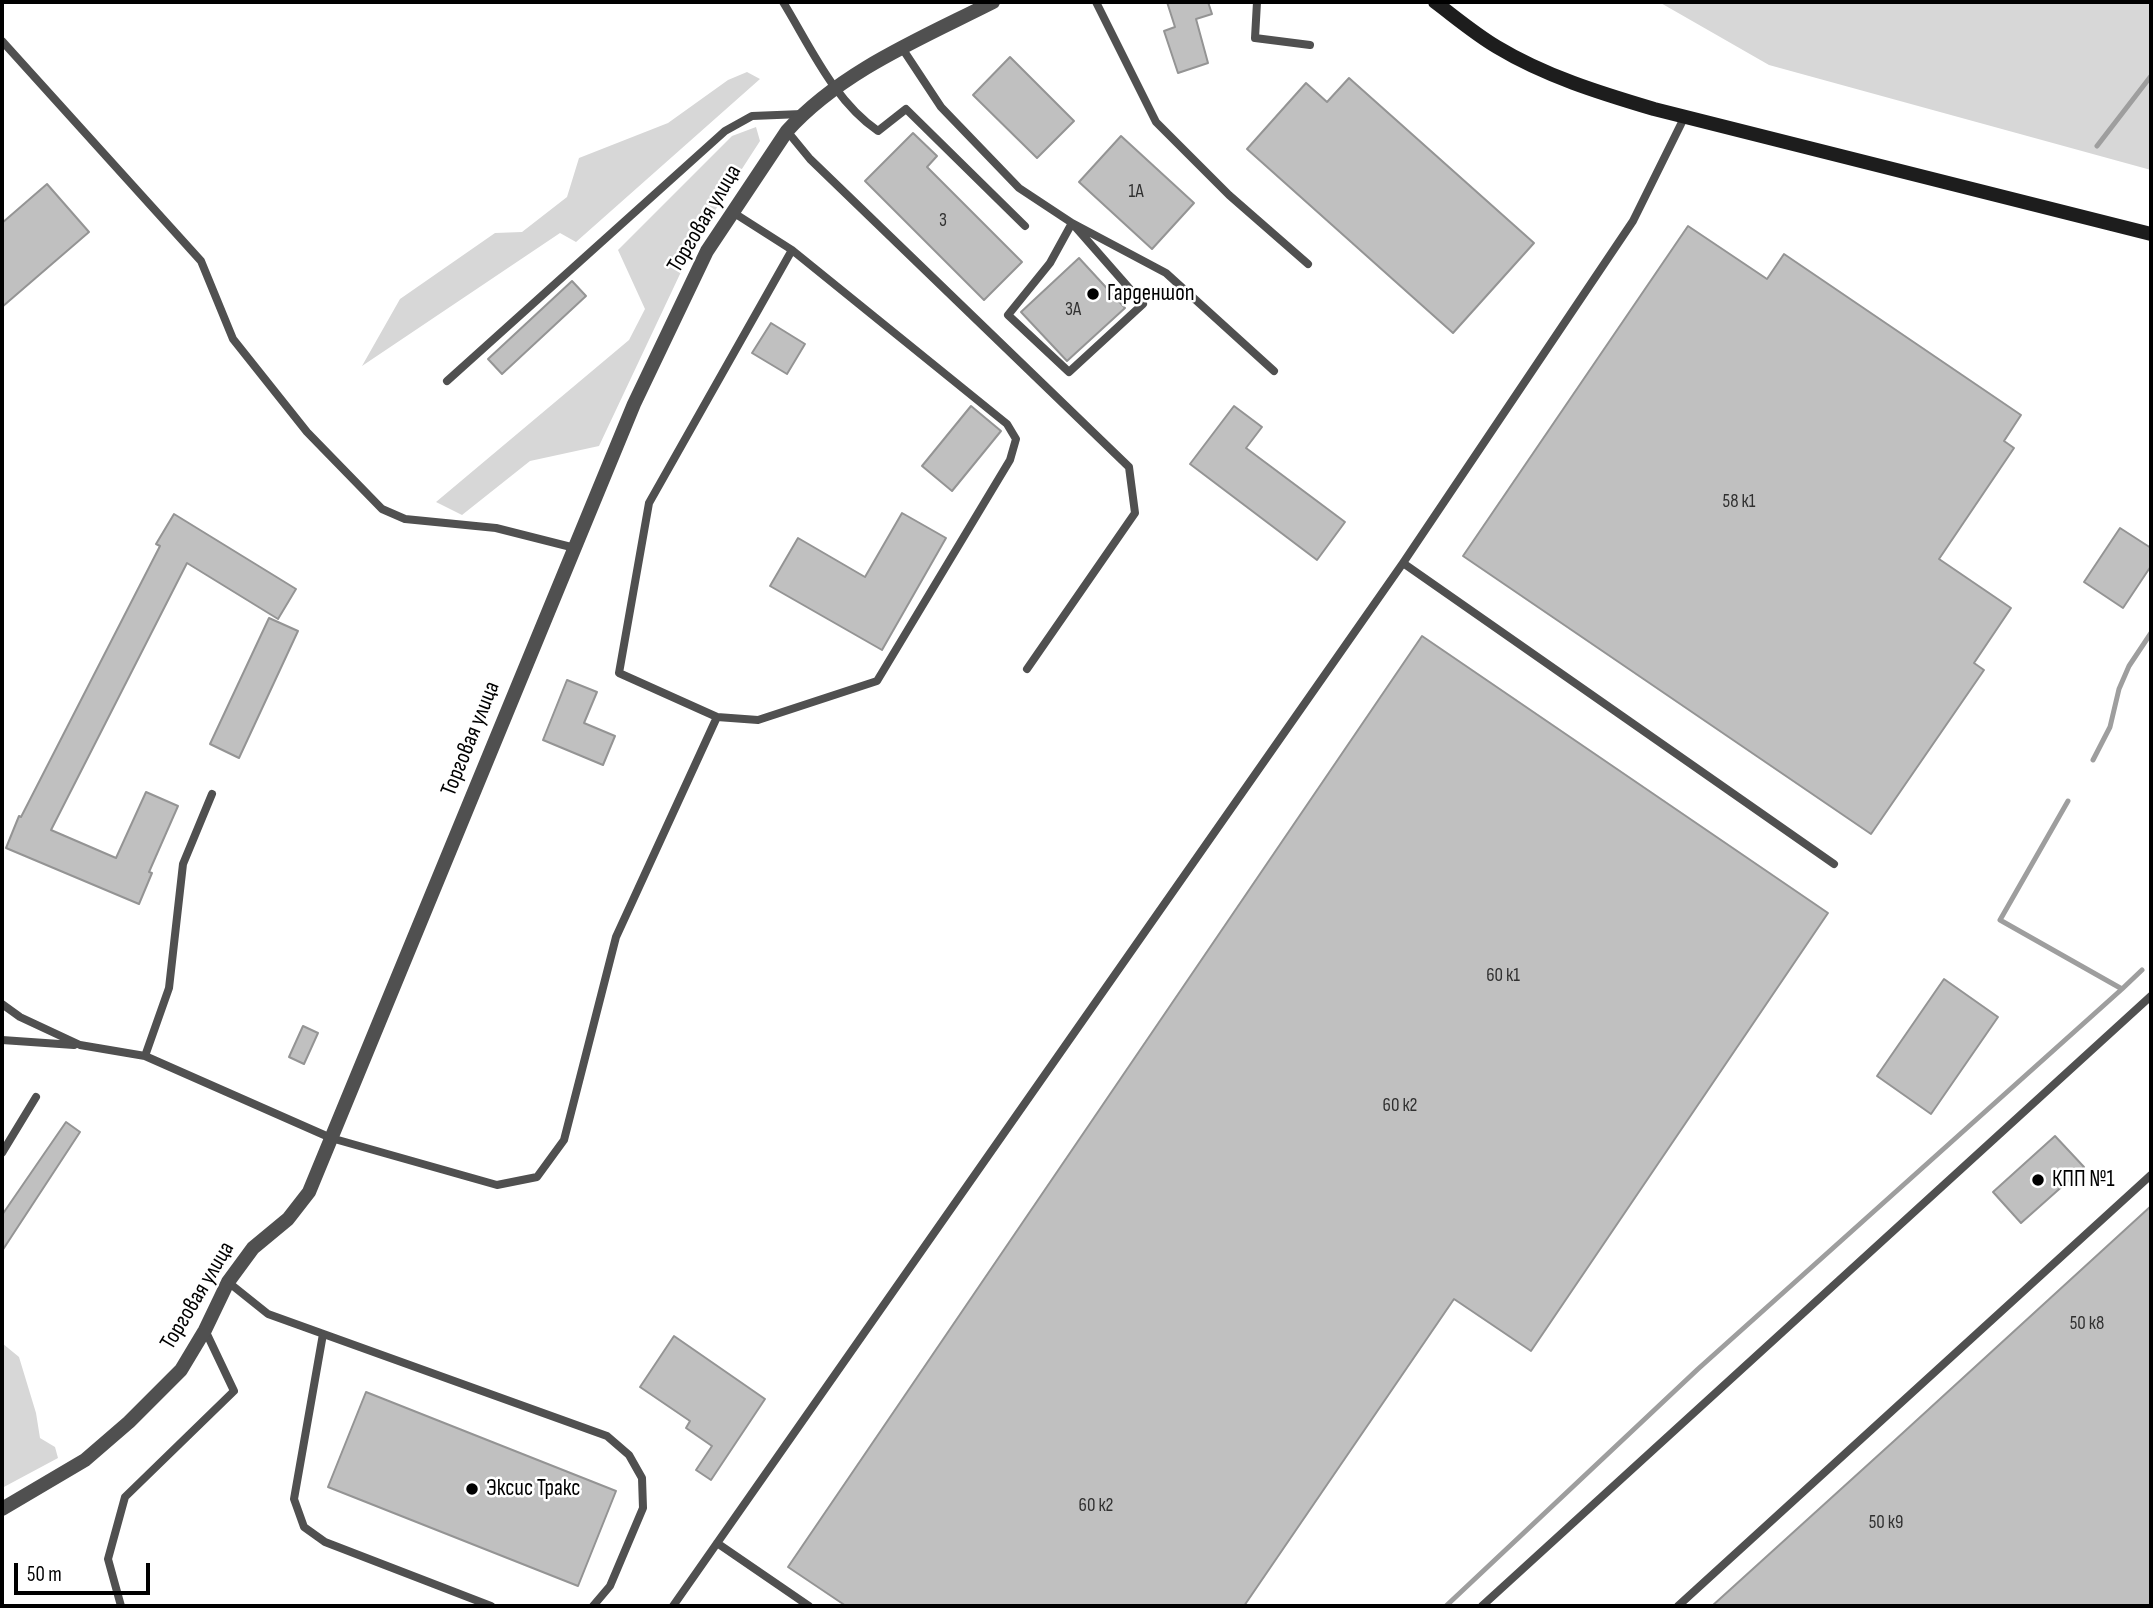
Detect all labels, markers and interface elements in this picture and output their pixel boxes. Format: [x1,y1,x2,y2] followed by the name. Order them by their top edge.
[662,160,748,278] street label: Торговая улица
[1128,181,1144,203] house number: 1А
[939,210,947,232] house number: 3
[1107,280,1195,308] place label: Гарденшоп
[1085,286,1101,302] marker: Гарденшоп
[1065,299,1081,321] house number: 3А
[1723,491,1755,513] house number: 58 к1
[436,678,506,800] street label: Торговая улица
[1486,965,1520,987] house number: 60 к1
[1383,1095,1417,1117] house number: 60 к2
[2052,1166,2115,1194] place label: КПП №1
[2030,1172,2046,1188] marker: КПП №1
[155,1237,241,1355] street label: Торговая улица
[2070,1313,2104,1335] house number: 50 к8
[486,1475,580,1503] place label: Эксис Тракс
[464,1481,480,1497] marker: Эксис Тракс
[1079,1495,1113,1517] house number: 60 к2
[1869,1512,1903,1534] house number: 50 к9
[18,1548,154,1592] scale bar
[27,1562,62,1587] text: 50 m

